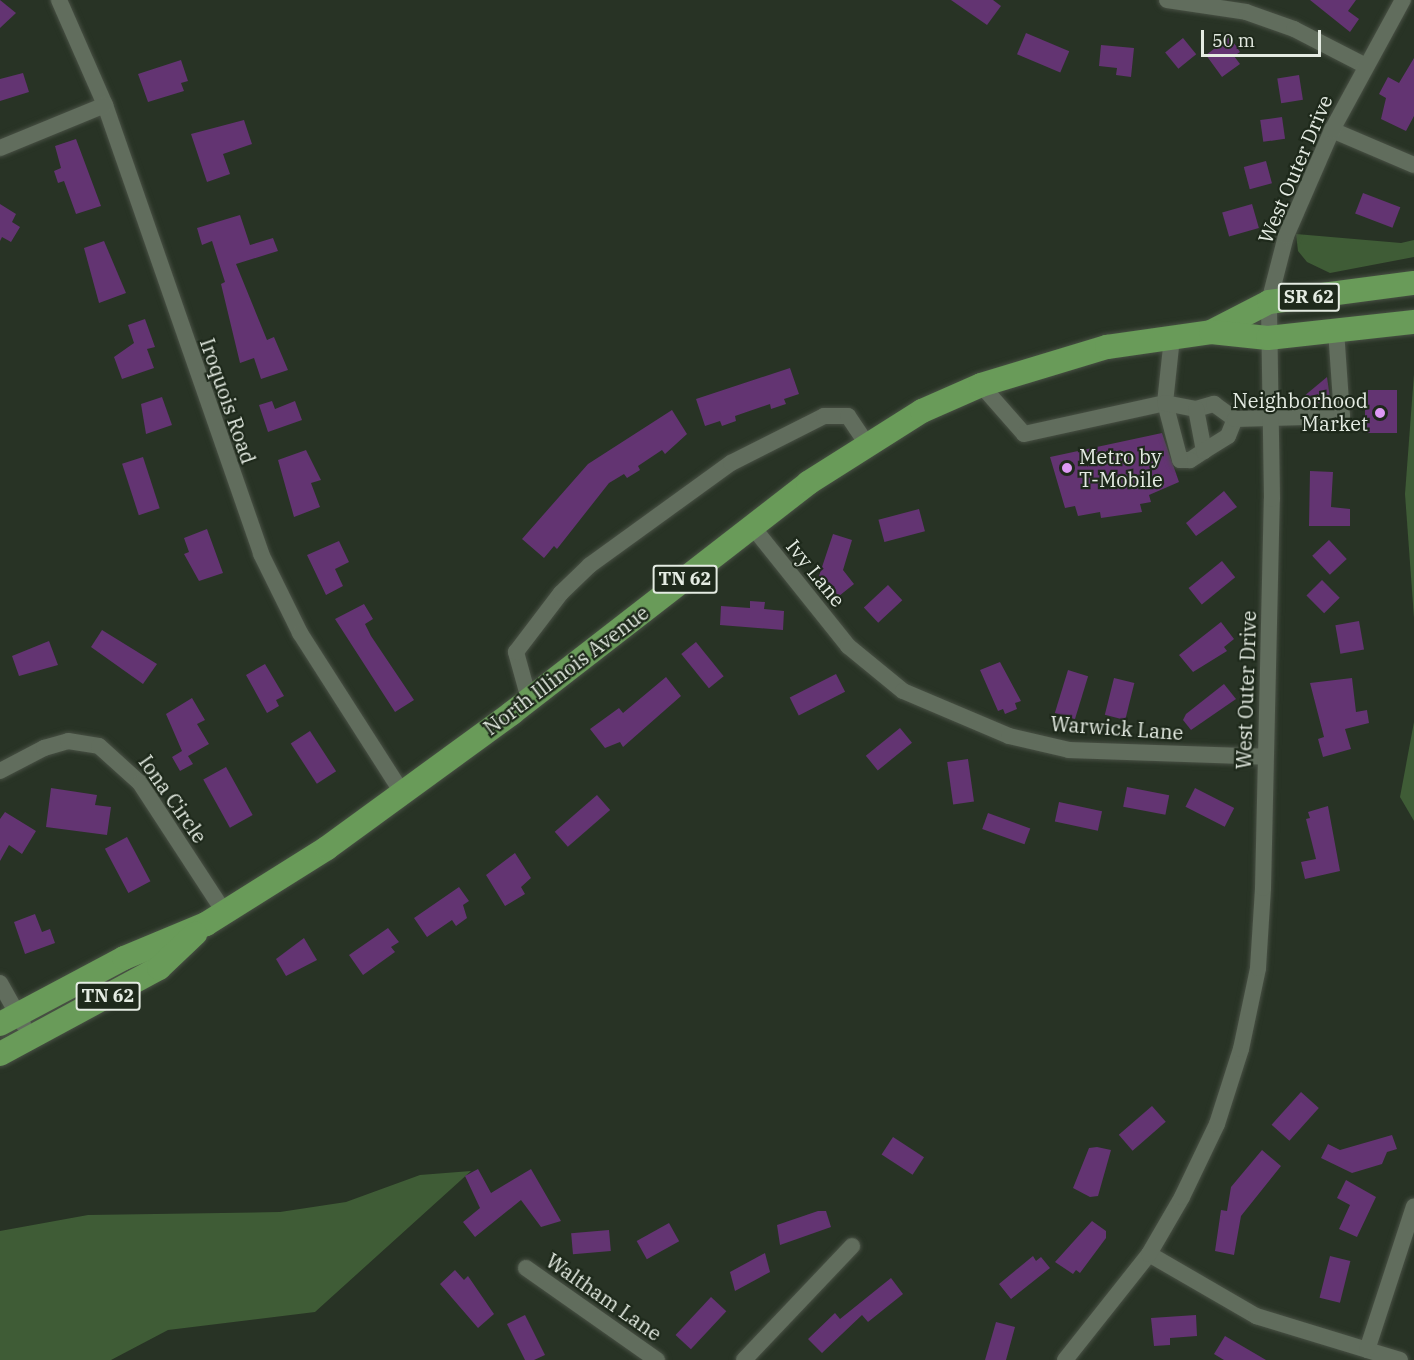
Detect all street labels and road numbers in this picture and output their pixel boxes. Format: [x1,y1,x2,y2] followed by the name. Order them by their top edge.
[1253,91,1337,247] street label: West Outer Drive
[1278,282,1340,312] road number: SR 62
[195,335,261,467] street label: Iroquois Road
[782,534,850,612] street label: Ivy Lane
[652,564,718,594] road number: TN 62
[479,600,653,740] street label: North Illinois Avenue
[1231,610,1261,770] street label: West Outer Drive
[1050,711,1184,745] street label: Warwick Lane
[134,750,212,848] street label: Iona Circle
[75,981,141,1011] road number: TN 62
[542,1248,666,1346] street label: Waltham Lane

